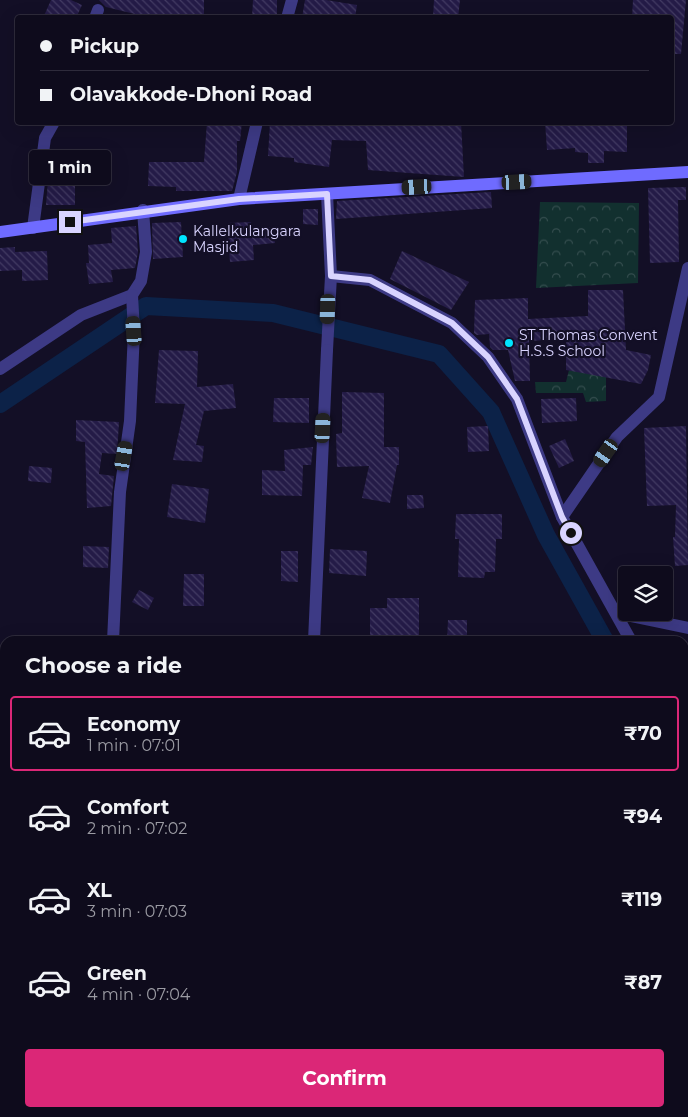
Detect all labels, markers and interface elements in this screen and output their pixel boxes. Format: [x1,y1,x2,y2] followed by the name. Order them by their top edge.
[70,35,139,58] text: Pickup
[70,83,312,106] text: Olavakkode-Dhoni Road
[29,150,111,184] callout: 1 min
[48,158,92,177] text: 1 min
[501,174,532,190] car
[401,179,432,195] car
[59,211,81,233] route end
[193,222,301,256] place label: Kallelkulangara Masjid
[177,233,189,245] marker: Kallelkulangara Masjid
[319,294,336,324] car
[125,316,142,346] car
[519,326,658,360] place label: ST Thomas Convent H.S.S School
[503,337,515,349] marker: ST Thomas Convent H.S.S School
[314,413,331,443] car
[591,436,620,470] car
[114,440,133,472] car
[560,522,582,544] route start
[618,566,673,621] map controls
[618,566,673,621] button: layers
[25,652,182,679] text: Choose a ride
[27,711,72,756] icon: car
[87,713,180,736] text: Economy
[624,722,662,745] text: ₹70
[87,736,181,755] text: 1 min · 07:01
[27,794,72,839] icon: car
[87,796,169,819] text: Comfort
[623,805,662,828] text: ₹94
[87,819,187,838] text: 2 min · 07:02
[27,877,72,922] icon: car
[87,879,112,902] text: XL
[621,888,662,911] text: ₹119
[87,902,187,921] text: 3 min · 07:03
[27,960,72,1005] icon: car
[87,962,147,985] text: Green
[624,971,662,994] text: ₹87
[87,985,190,1004] text: 4 min · 07:04
[25,1049,664,1107] button: Confirm

